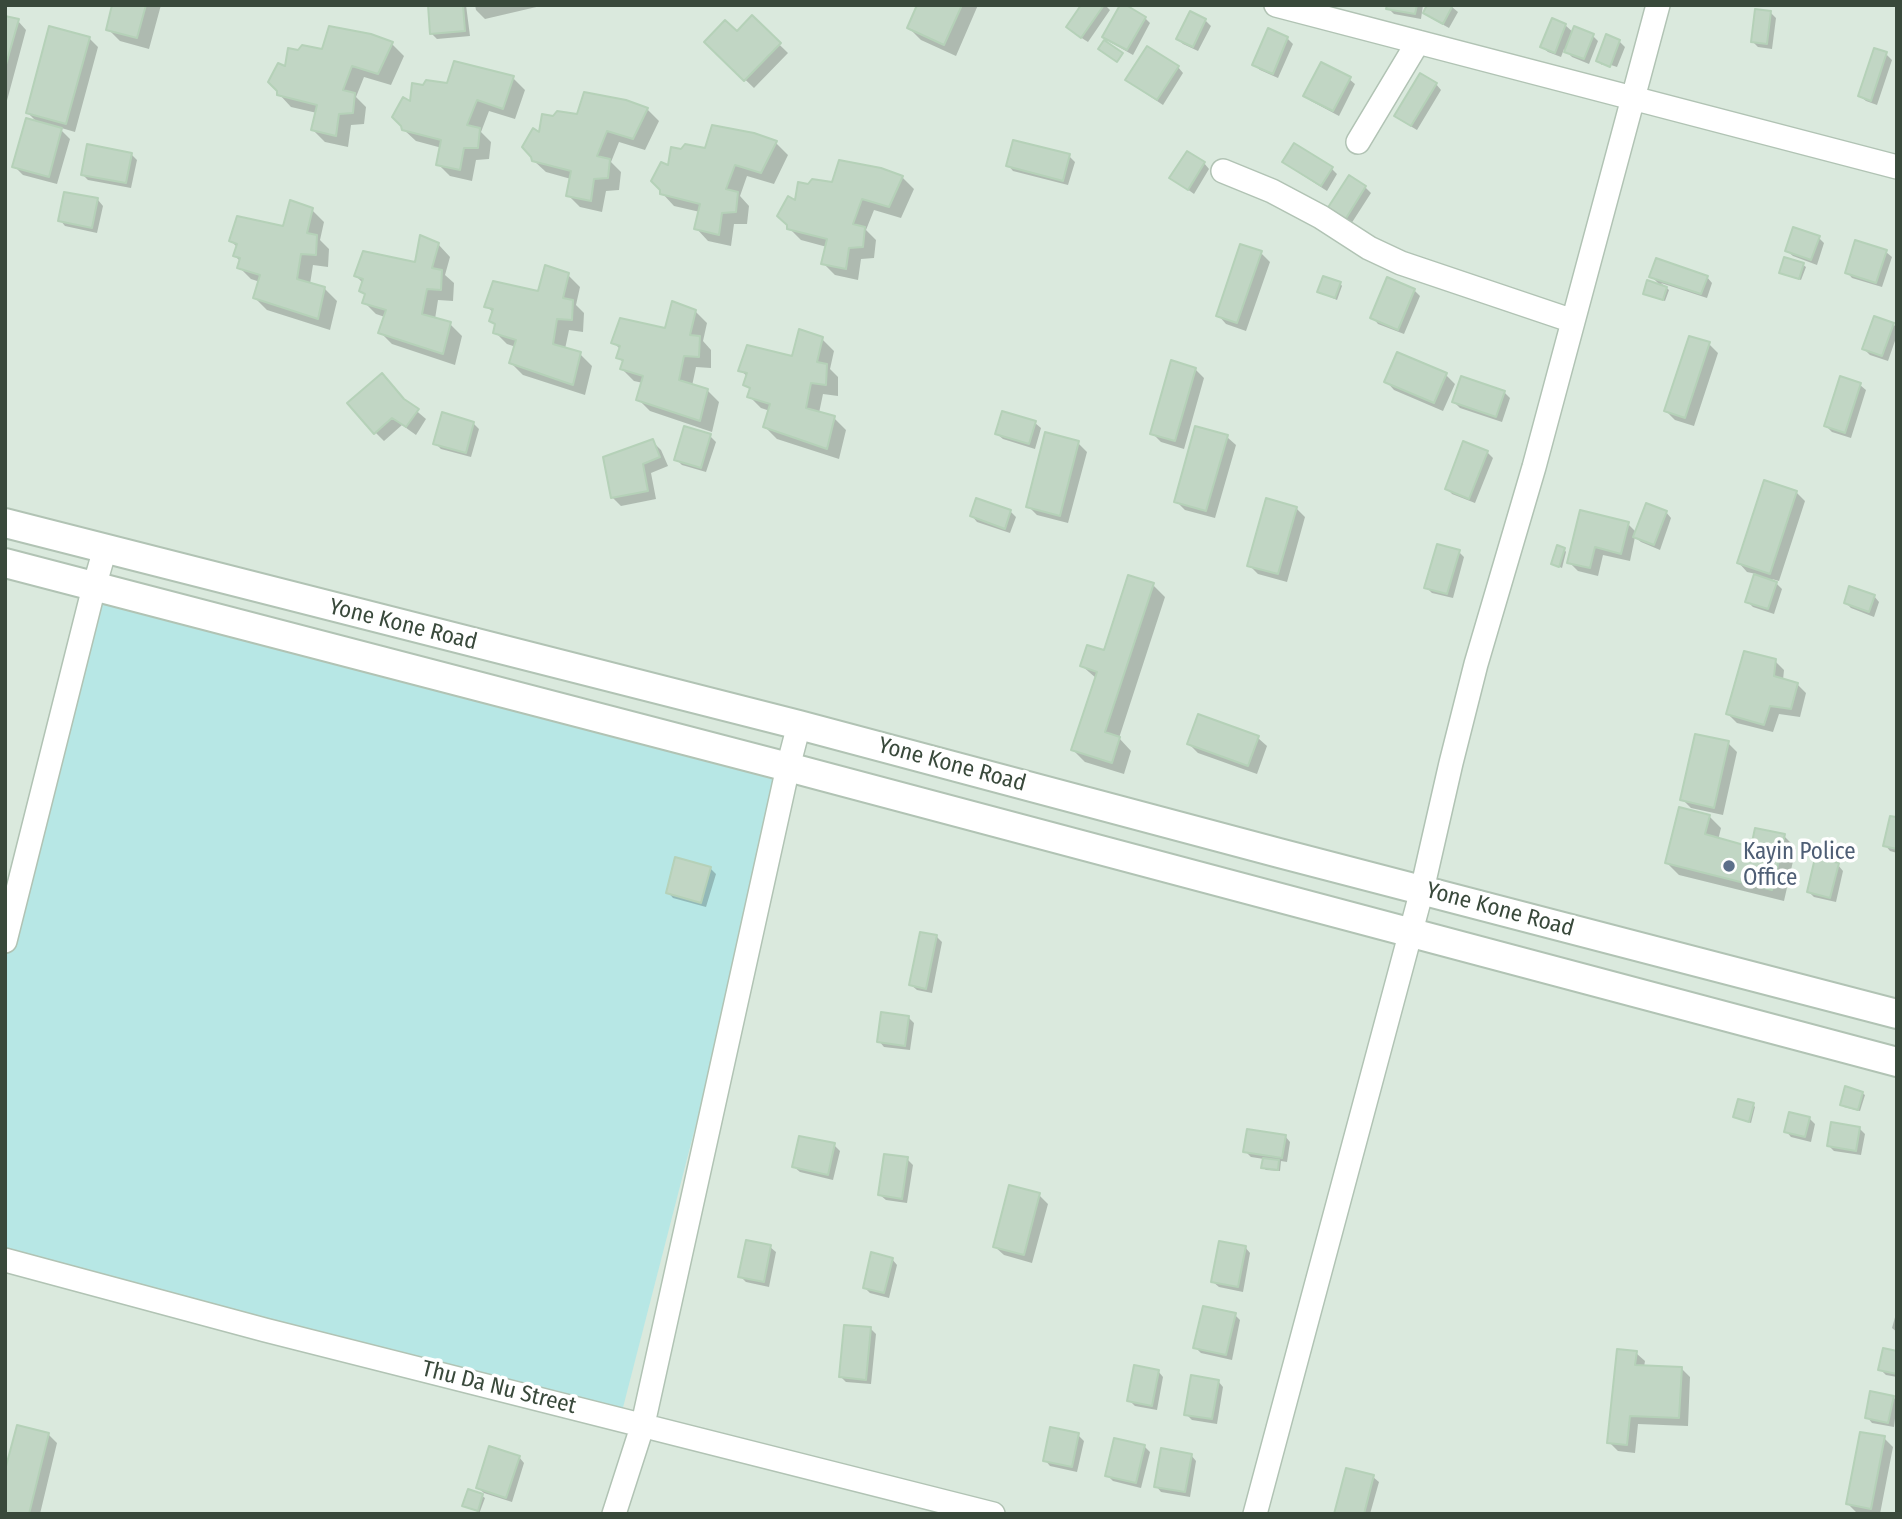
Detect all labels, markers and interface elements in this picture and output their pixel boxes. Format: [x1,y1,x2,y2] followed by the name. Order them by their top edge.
[326,593,480,657] street label: Yone Kone Road
[875,732,1029,798] street label: Yone Kone Road
[1743,839,1856,893] place label: Kayin Police Office
[1721,858,1737,874] marker: Kayin Police Office
[1423,877,1577,943] street label: Yone Kone Road
[419,1356,579,1420] street label: Thu Da Nu Street

